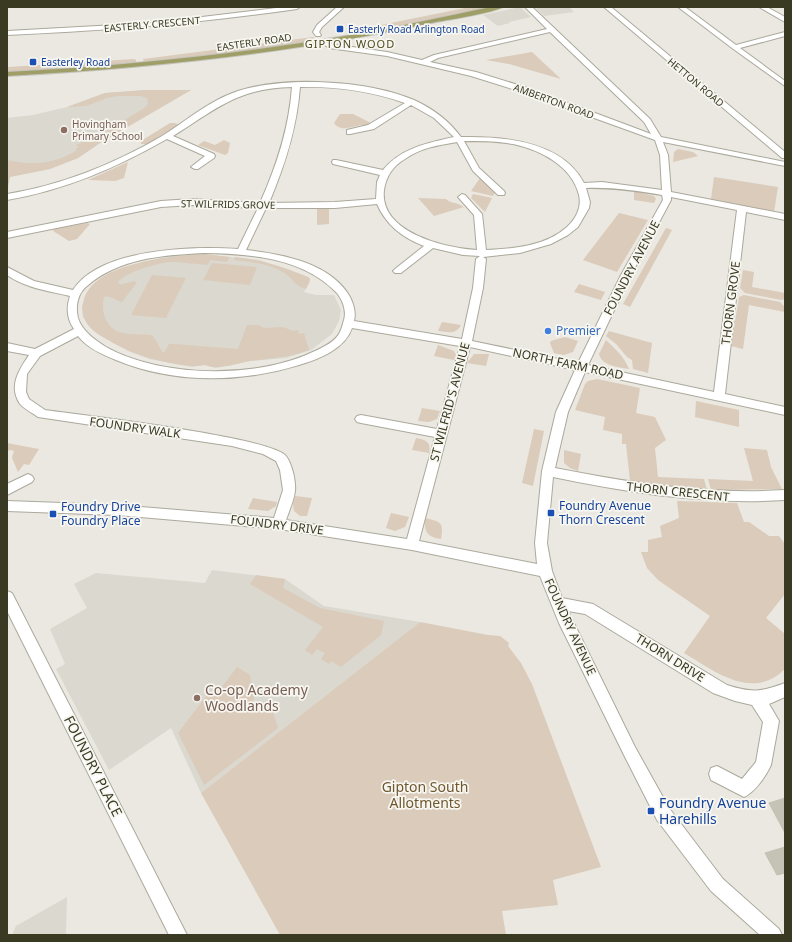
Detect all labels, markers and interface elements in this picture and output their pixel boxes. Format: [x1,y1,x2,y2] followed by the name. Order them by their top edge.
[103,13,201,35] street label: EASTERLY CRESCENT
[348,22,485,36] place label: Easterly Road Arlington Road
[335,24,345,34] marker: Easterly Road Arlington Road
[216,30,292,54] street label: EASTERLY ROAD
[305,36,395,51] district label: GIPTON WOOD
[665,54,727,110] street label: HETTON ROAD
[41,55,110,69] place label: Easterley Road
[28,57,38,67] marker: Easterley Road
[512,80,596,122] street label: AMBERTON ROAD
[72,117,143,143] place label: Hovingham Primary School
[59,125,69,135] marker: Hovingham Primary School
[181,196,275,212] street label: ST WILFRIDS GROVE
[599,217,664,318] street label: FOUNDRY AVENUE
[717,260,744,346] street label: THORN GROVE
[556,322,601,339] place label: Premier
[543,326,553,336] marker: Premier
[425,341,474,463] street label: ST WILFRID'S AVENUE
[511,343,625,384] street label: NORTH FARM ROAD
[88,413,182,442] street label: FOUNDRY WALK
[626,478,730,505] street label: THORN CRESCENT
[559,497,651,528] place label: Foundry Avenue Thorn Crescent
[61,498,141,529] place label: Foundry Drive Foundry Place
[546,508,556,518] marker: Foundry Avenue Thorn Crescent
[48,509,58,519] marker: Foundry Drive Foundry Place
[229,510,325,539] street label: FOUNDRY DRIVE
[541,575,600,678] street label: FOUNDRY AVENUE
[632,629,708,686] street label: THORN DRIVE
[205,680,309,715] place label: Co-op Academy Woodlands
[192,693,202,703] marker: Co-op Academy Woodlands
[60,712,127,819] street label: FOUNDRY PLACE
[382,777,468,812] park label: Gipton South Allotments
[659,793,766,828] place label: Foundry Avenue Harehills
[646,806,656,816] marker: Foundry Avenue Harehills

